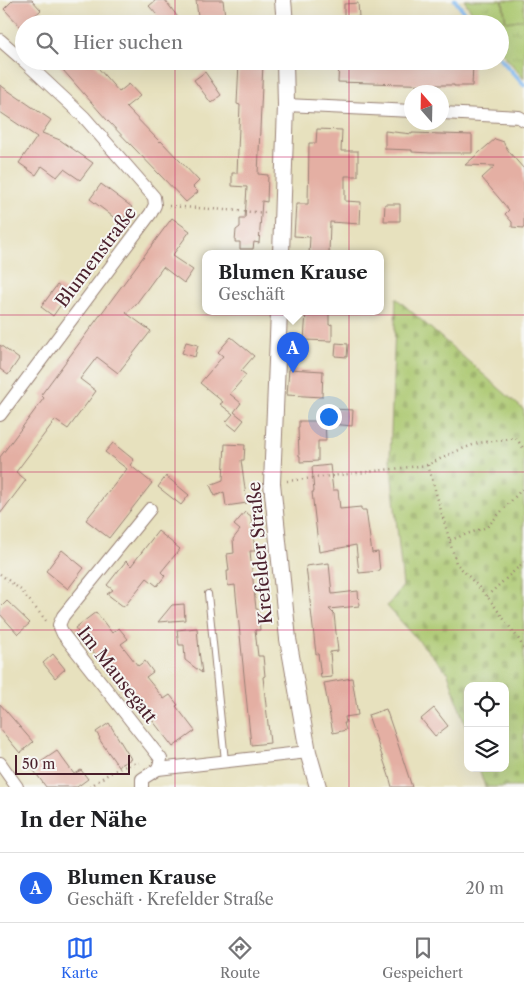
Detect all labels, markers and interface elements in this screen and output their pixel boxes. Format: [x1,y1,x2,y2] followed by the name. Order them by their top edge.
[15,15,509,70] search box
[33,29,61,57] icon: search
[73,31,183,54] text: Hier suchen
[404,85,449,130] north arrow
[51,202,141,312] street label: Blumenstraße
[202,250,384,315] popup
[218,261,368,284] text: Blumen Krause
[218,284,285,304] text: Geschäft
[277,332,309,373] pin: A
[316,404,342,430] your location
[243,481,277,625] street label: Krefelder Straße
[72,622,162,728] street label: Im Mausegatt
[464,682,509,772] map controls
[464,682,509,727] button: locate
[464,727,509,772] button: layers
[15,752,130,775] scale bar
[22,755,55,773] text: 50 m
[20,807,147,832] text: In der Nähe
[67,866,216,889] text: Blumen Krause
[30,878,42,898] text: A
[465,878,504,898] text: 20 m
[67,889,274,909] text: Geschäft · Krefelder Straße
[61,934,98,982] tab: Karte
[220,934,260,982] tab: Route
[382,934,463,982] tab: Gespeichert

